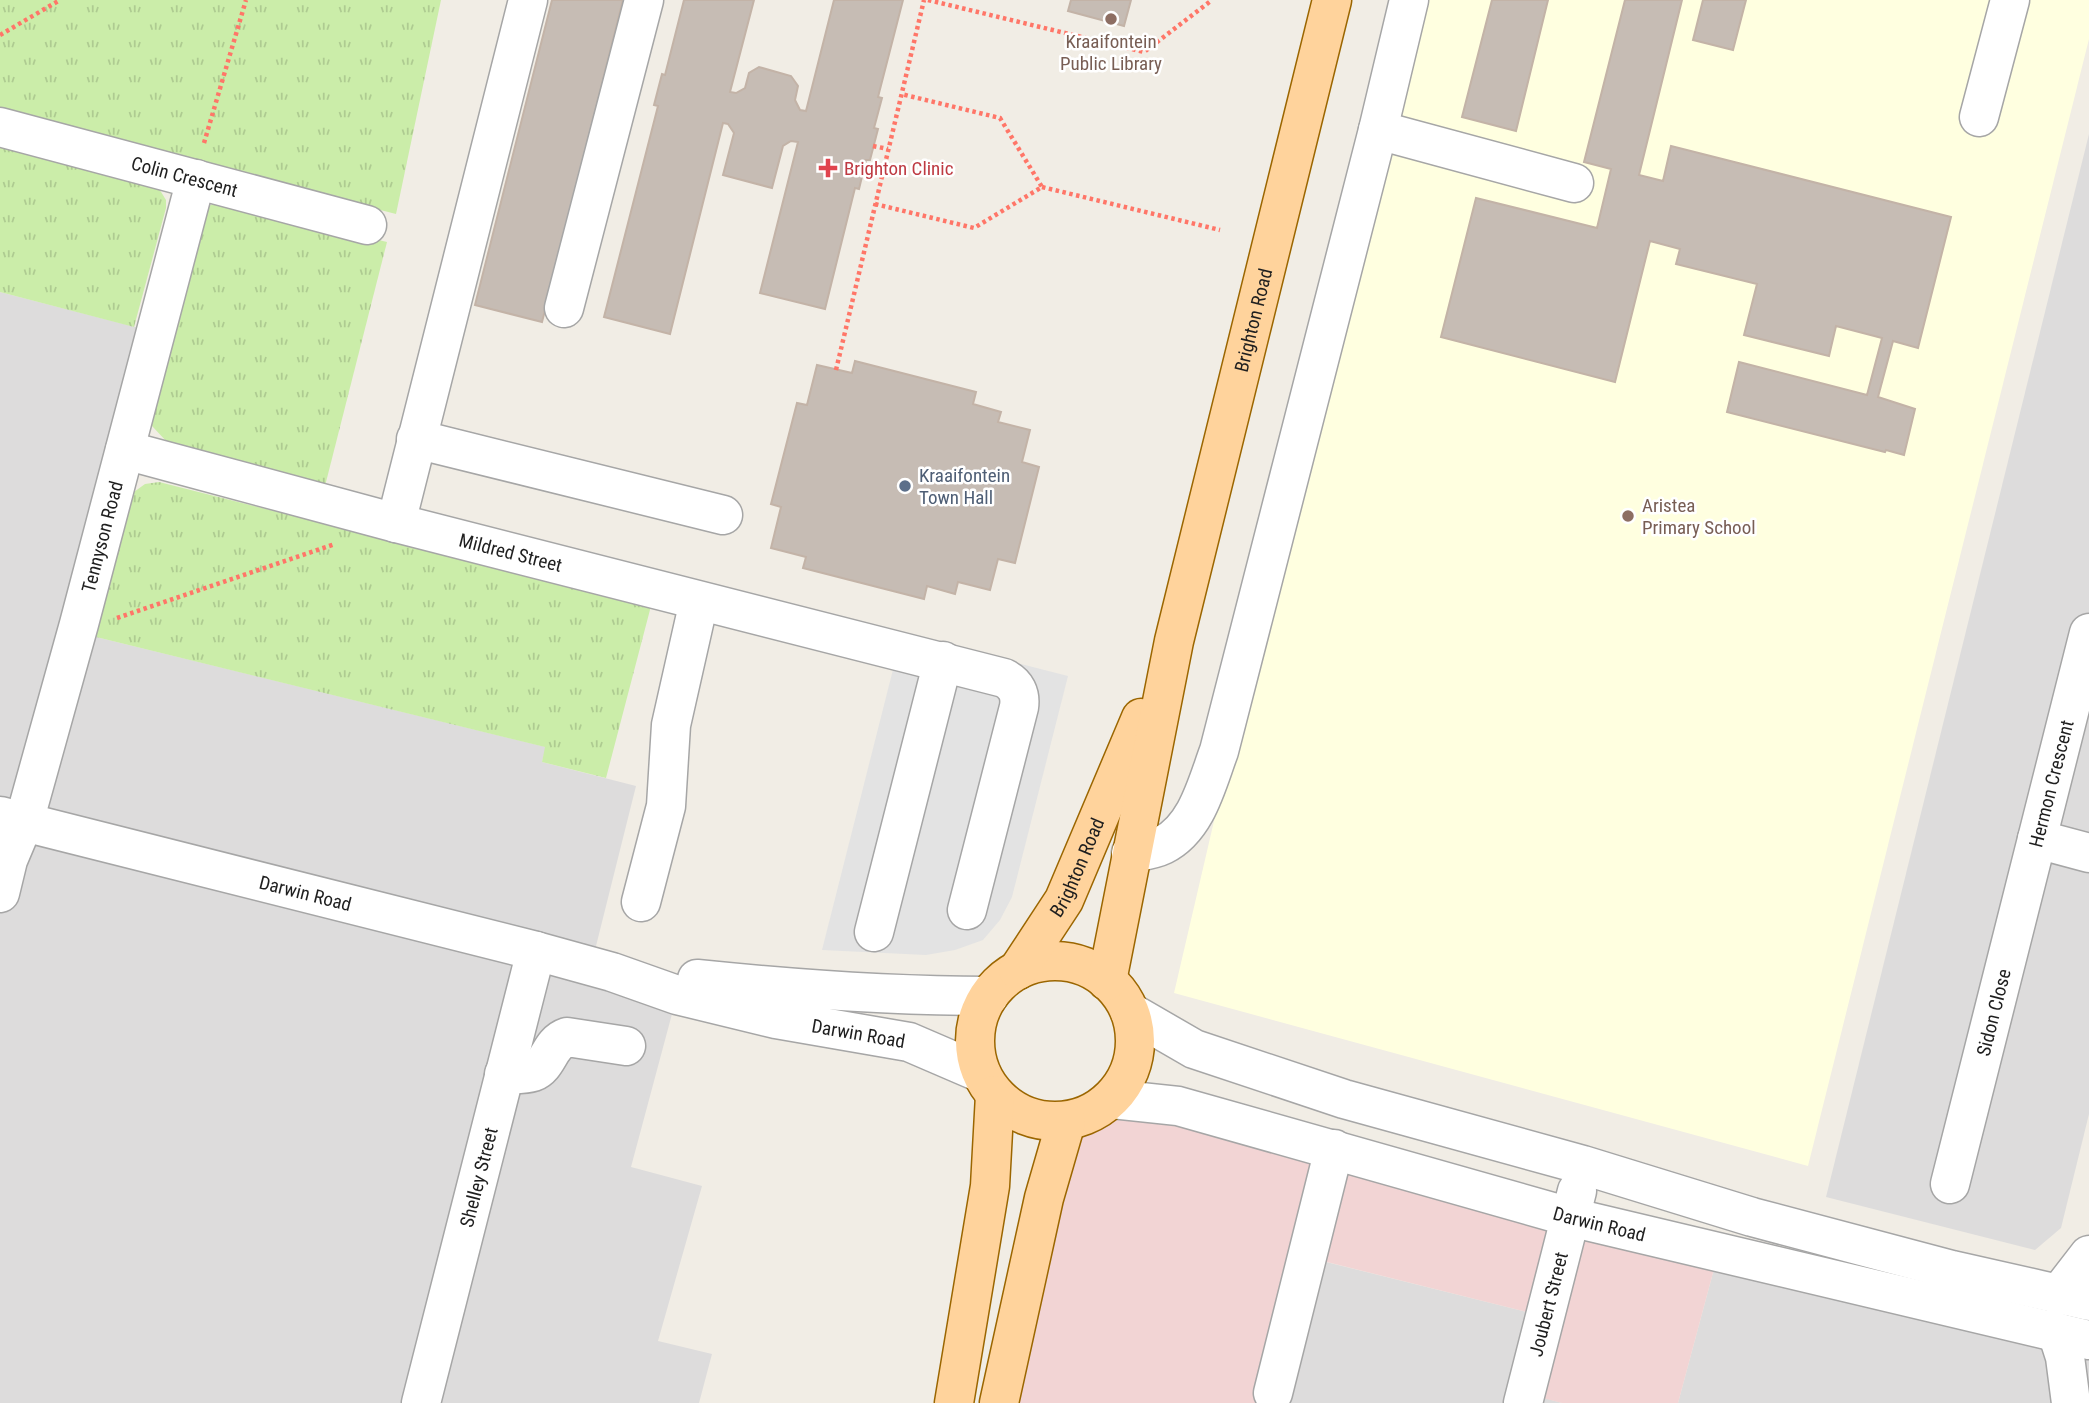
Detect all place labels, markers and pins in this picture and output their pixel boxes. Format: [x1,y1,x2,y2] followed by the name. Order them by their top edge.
[1103,11,1119,27] marker: Kraaifontein Public Library
[1060,30,1162,75] place label: Kraaifontein Public Library
[844,157,954,180] place label: Brighton Clinic
[818,158,838,178] marker: Brighton Clinic
[919,464,1010,509] place label: Kraaifontein Town Hall
[897,478,913,494] marker: Kraaifontein Town Hall
[1642,494,1756,539] place label: Aristea Primary School
[1620,508,1636,524] marker: Aristea Primary School

